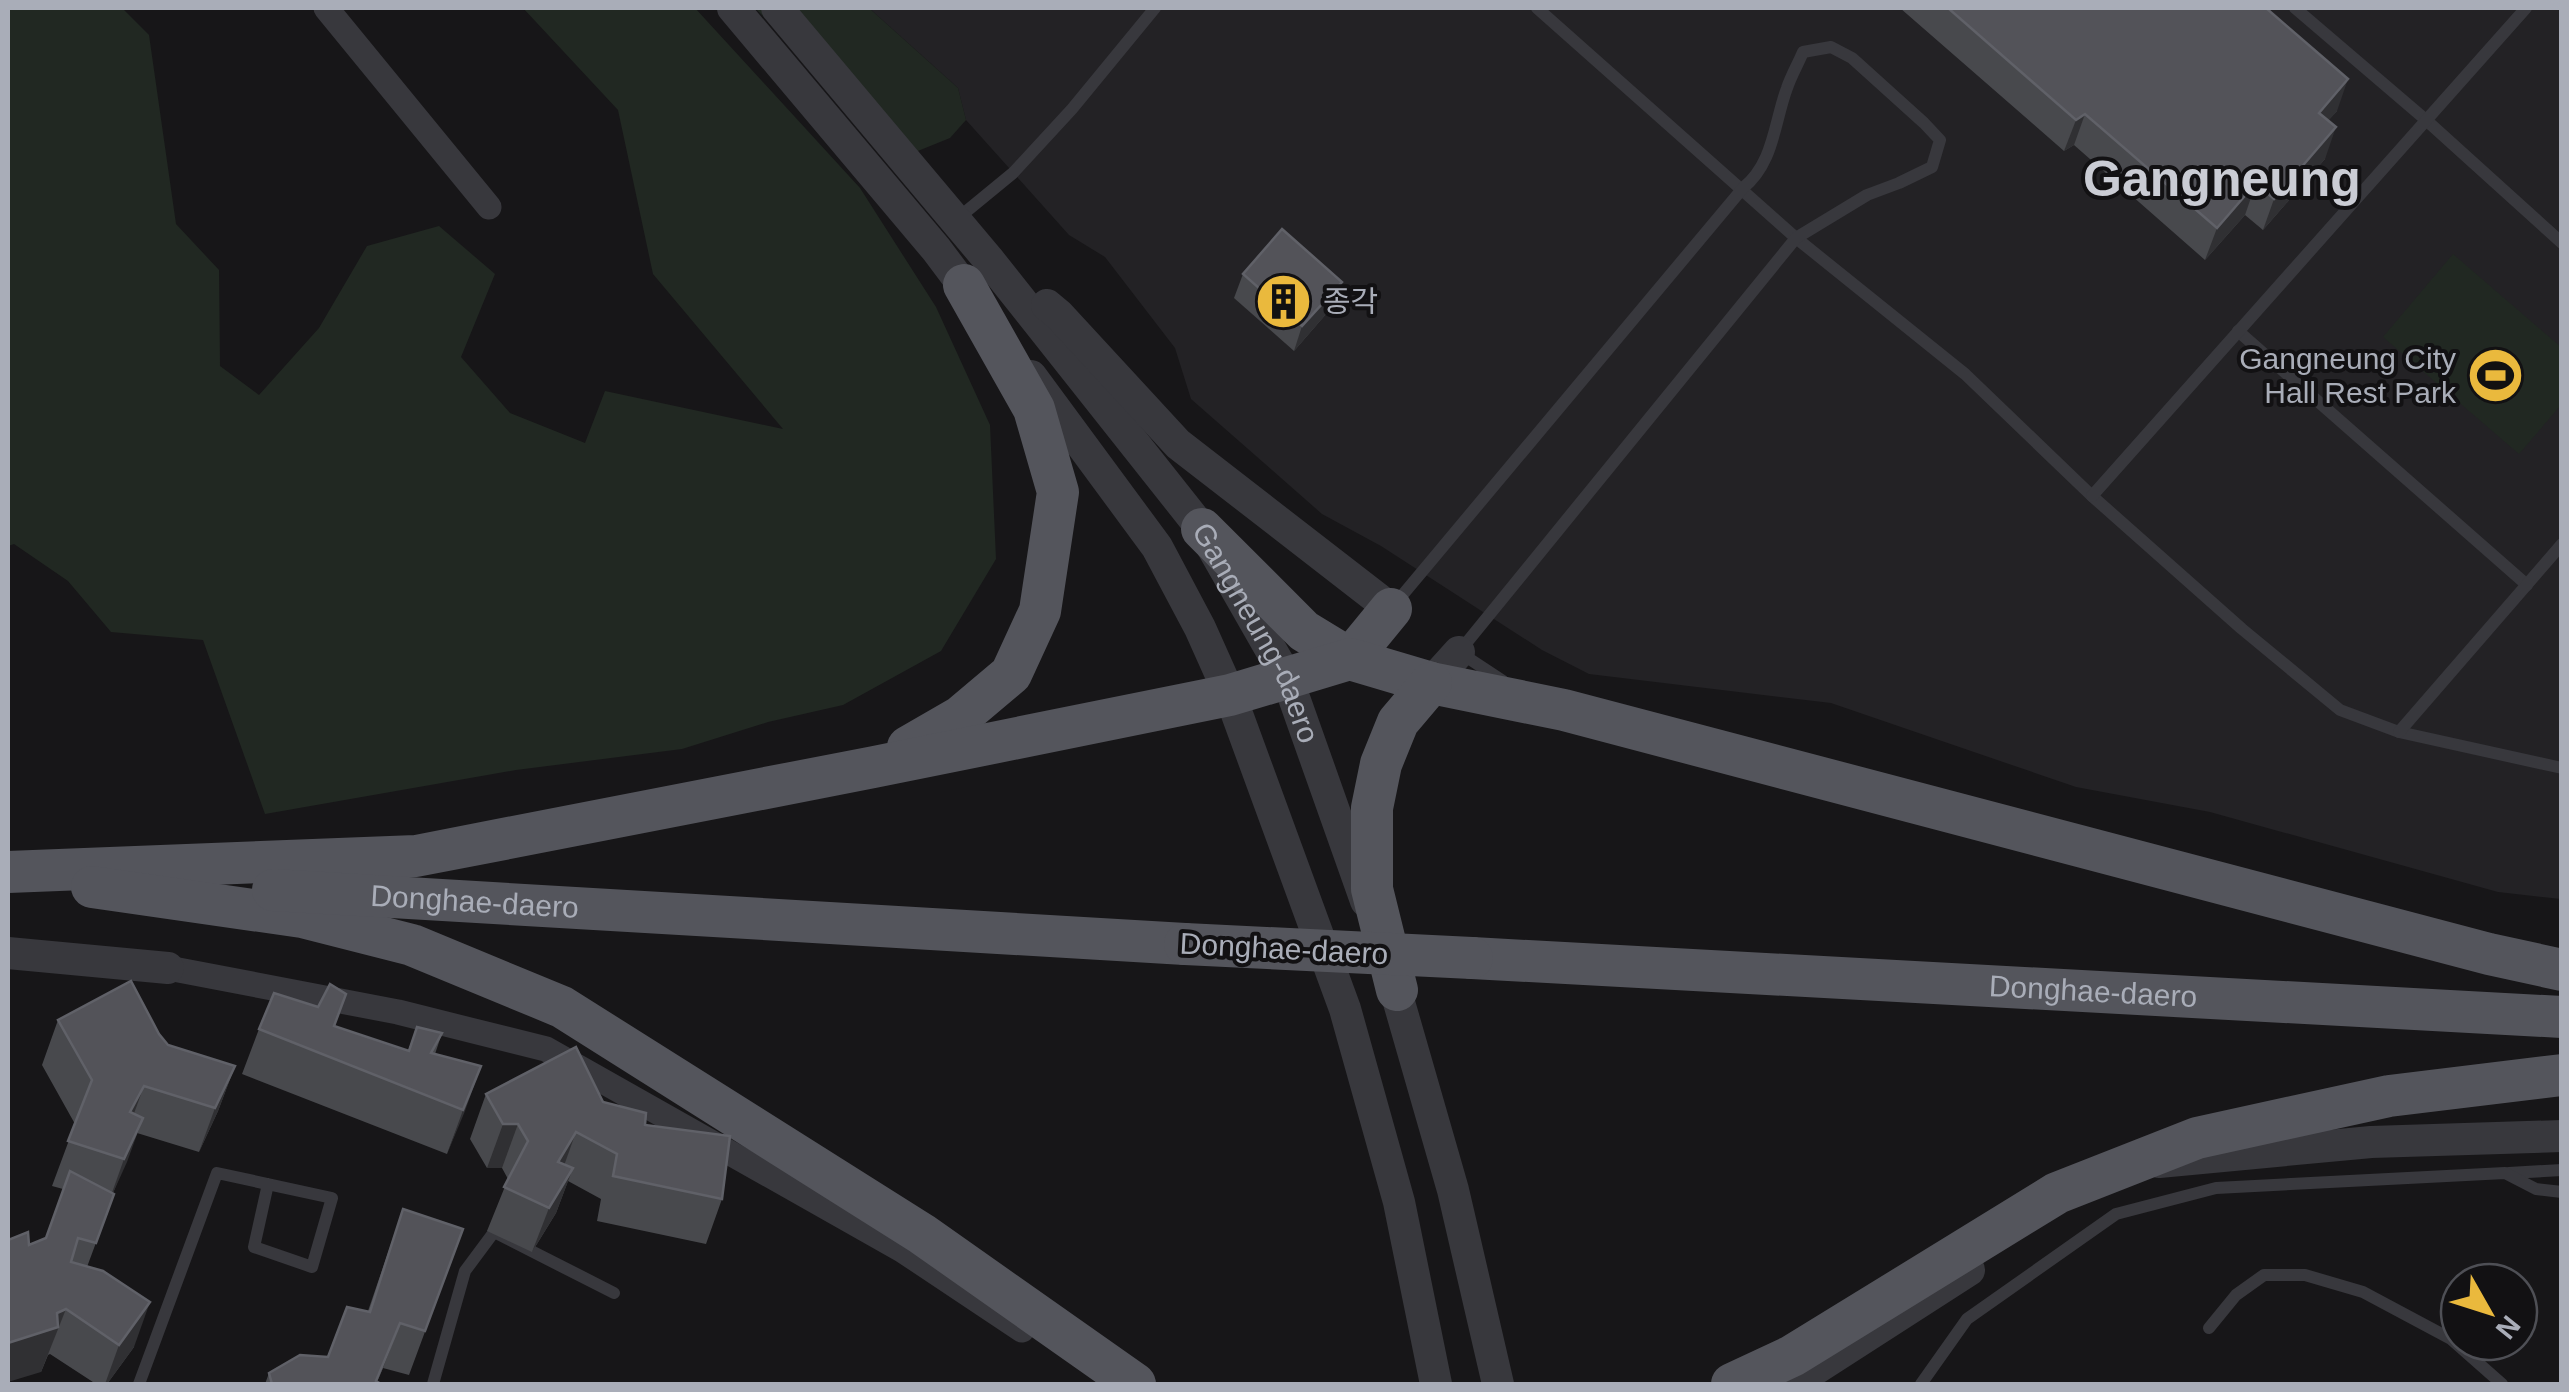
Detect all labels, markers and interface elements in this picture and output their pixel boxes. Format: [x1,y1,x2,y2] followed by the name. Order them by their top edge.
[2083,151,2361,207] district label: Gangneung
[1254,272,1314,332] building icon: 종각
[1323,285,1378,318] place label: 종각
[2239,342,2457,409] place label: Gangneung City Hall Rest Park
[2465,346,2525,406] sports icon: Gangneung City Hall Rest Park
[1186,517,1326,747] street label: Gangneung-daero
[370,879,580,924] street label: Donghae-daero
[1179,927,1389,970] street label: Donghae-daero
[1988,969,2198,1013] street label: Donghae-daero
[2439,1262,2539,1362] north arrow
[2490,1310,2526,1345] text: N

